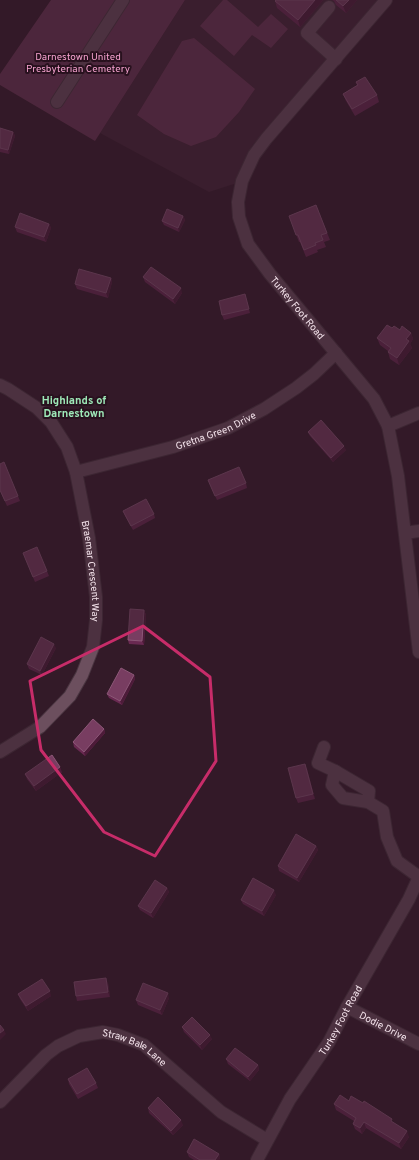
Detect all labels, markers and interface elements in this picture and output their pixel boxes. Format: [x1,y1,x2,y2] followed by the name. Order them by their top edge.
[26,51,130,76] park label: Darnestown United Presbyterian Cemetery
[267,274,327,343] street label: Turkey Foot Road
[42,394,106,421] district label: Highlands of Darnestown
[174,409,259,454] street label: Gretna Green Drive
[78,519,101,622] street label: Braemar Crescent Way
[317,983,366,1059] street label: Turkey Foot Road
[357,1009,409,1045] street label: Dodie Drive
[101,1027,169,1070] street label: Straw Bale Lane

